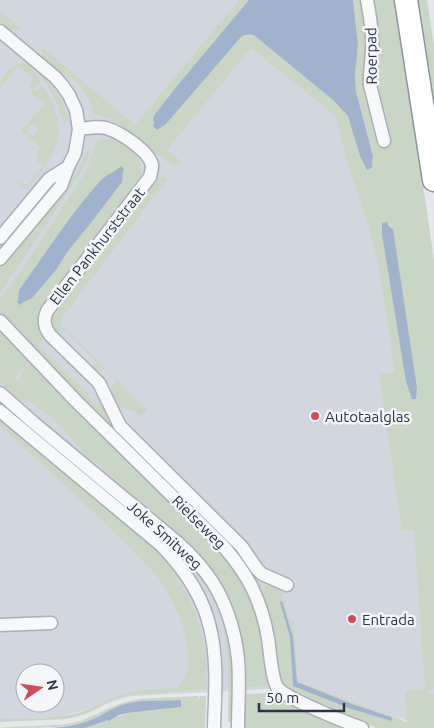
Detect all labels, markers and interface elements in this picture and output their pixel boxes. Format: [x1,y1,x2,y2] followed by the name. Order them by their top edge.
[362,27,380,85] street label: Roerpad
[46,184,148,308] street label: Ellen Pankhurststraat
[325,408,410,425] place label: Autotaalglas
[309,410,321,422] marker: Autotaalglas
[169,492,229,552] street label: Rielseweg
[124,497,206,573] street label: Joke Smitweg
[362,611,415,628] place label: Entrada
[346,613,358,625] marker: Entrada
[15,663,65,713] north arrow
[44,678,62,692] text: N
[259,680,344,712] scale bar
[266,689,299,706] text: 50 m

